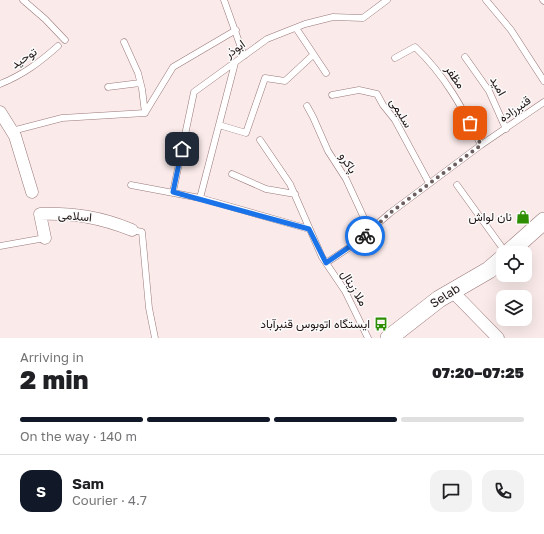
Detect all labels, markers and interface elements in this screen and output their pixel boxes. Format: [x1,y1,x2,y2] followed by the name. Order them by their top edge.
[221,36,248,62] street label: ابوذر
[8,44,40,72] street label: توحید
[441,61,469,92] street label: مظفر
[487,73,510,98] street label: امید
[496,92,534,126] street label: قنبرزاده
[386,95,416,131] street label: سلیمی
[453,106,487,140] pin
[459,112,481,134] icon: bag
[165,132,199,166] pin
[171,138,193,160] icon: home
[335,149,361,177] street label: پاکرو
[57,207,93,225] street label: اسلامی
[469,209,512,225] place label: نان لواش
[515,209,531,225] shop icon: نان لواش
[345,216,385,256] courier
[354,225,376,247] icon: bike
[496,246,532,326] map controls
[496,246,532,282] button: locate
[337,267,371,309] street label: ملا زینال
[427,280,462,311] street label: Selab
[496,290,532,326] button: layers
[260,316,370,332] place label: ایستگاه اتوبوس قنبرآباد
[373,316,389,332] bus stop icon: ایستگاه اتوبوس قنبرآباد
[20,349,84,365] text: Arriving in
[432,363,524,381] text: 07:20–07:25
[20,364,88,395] text: 2 min
[20,428,137,444] text: On the way · 140 m
[430,470,472,512] button: chat
[482,470,524,512] button: phone
[72,474,104,492] text: Sam
[36,482,46,500] text: S
[72,492,147,508] text: Courier · 4.7

